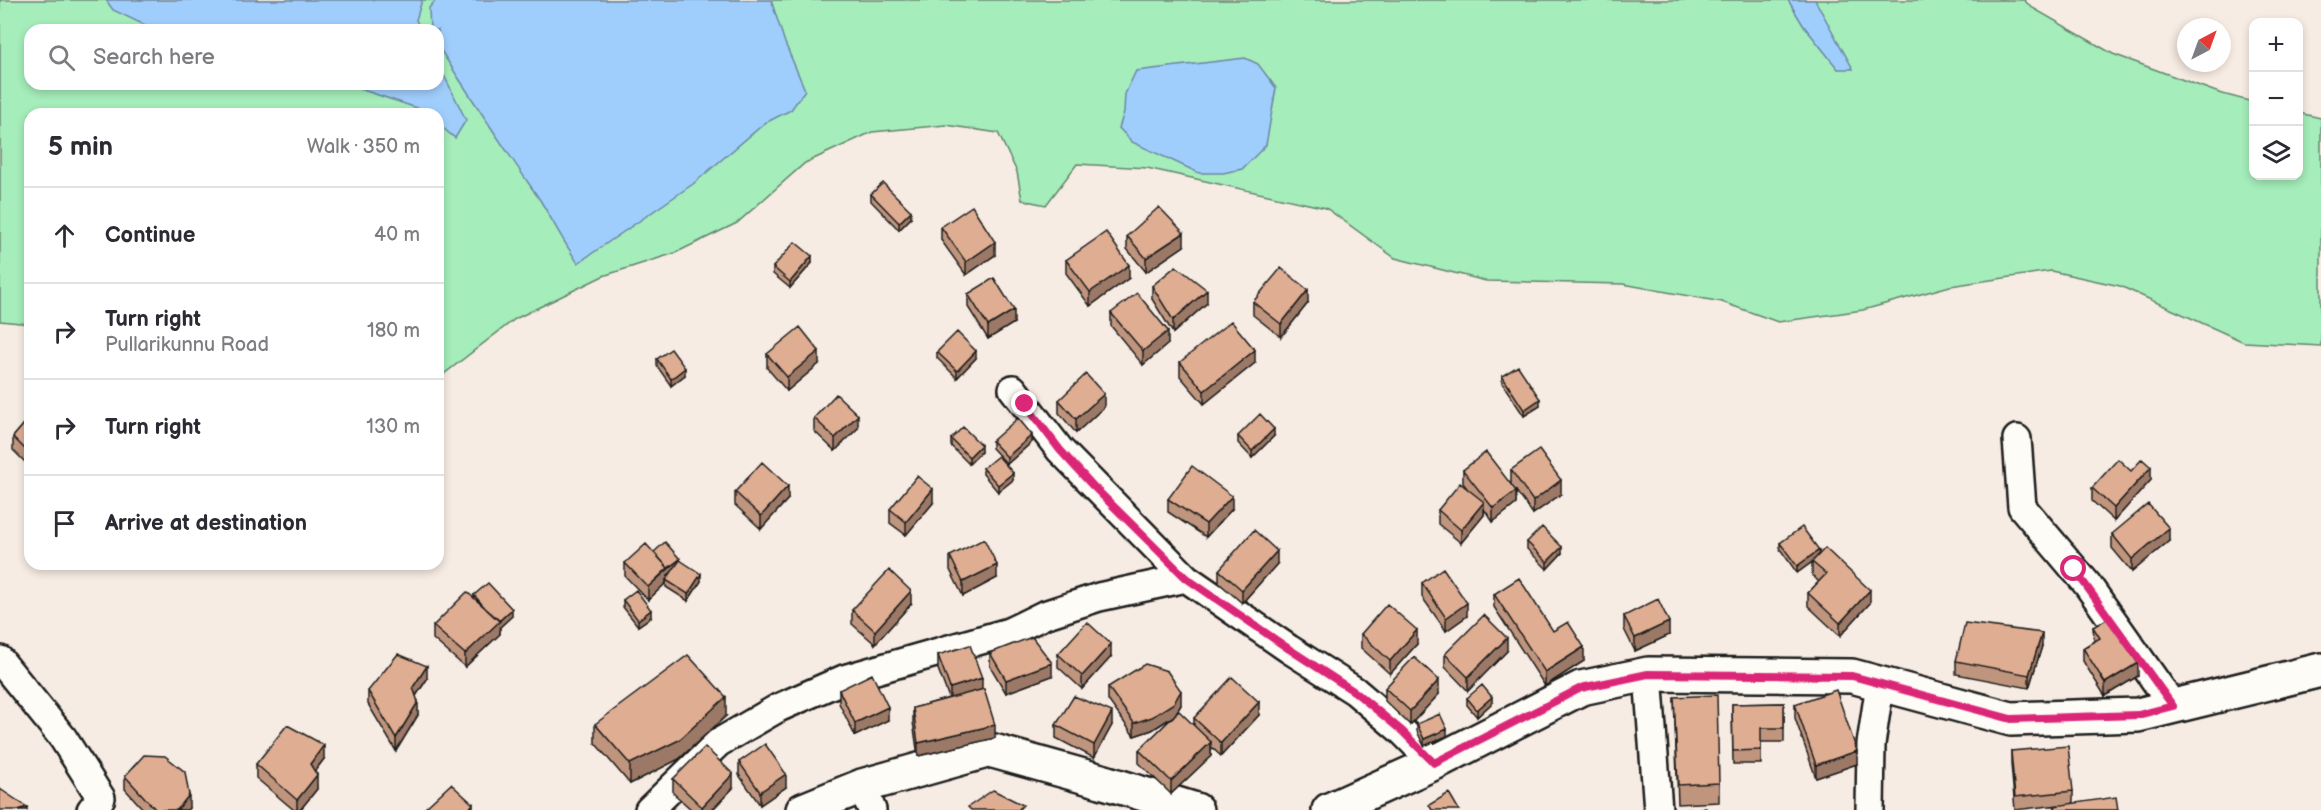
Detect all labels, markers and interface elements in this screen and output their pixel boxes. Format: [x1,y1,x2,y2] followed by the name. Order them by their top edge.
[2177,18,2231,72] north arrow
[2249,18,2303,180] map controls
[2249,18,2303,72] button: +
[24,24,444,90] search box
[45,41,78,74] icon: search
[93,44,215,71] text: Search here
[2249,72,2303,126] button: −
[2249,126,2303,180] button: layers
[48,132,113,163] text: 5 min
[307,135,420,159] text: Walk · 350 m
[48,219,81,252] icon: ahead
[105,222,195,249] text: Continue
[374,223,420,247] text: 40 m
[105,306,201,333] text: Turn right
[48,315,81,348] icon: right
[367,319,420,343] text: 180 m
[105,333,269,357] text: Pullarikunnu Road
[1011,390,1037,416] route end
[48,411,81,444] icon: right
[105,414,201,441] text: Turn right
[366,415,420,439] text: 130 m
[48,507,81,540] icon: arrive
[105,510,307,537] text: Arrive at destination
[2060,555,2086,581] route start

